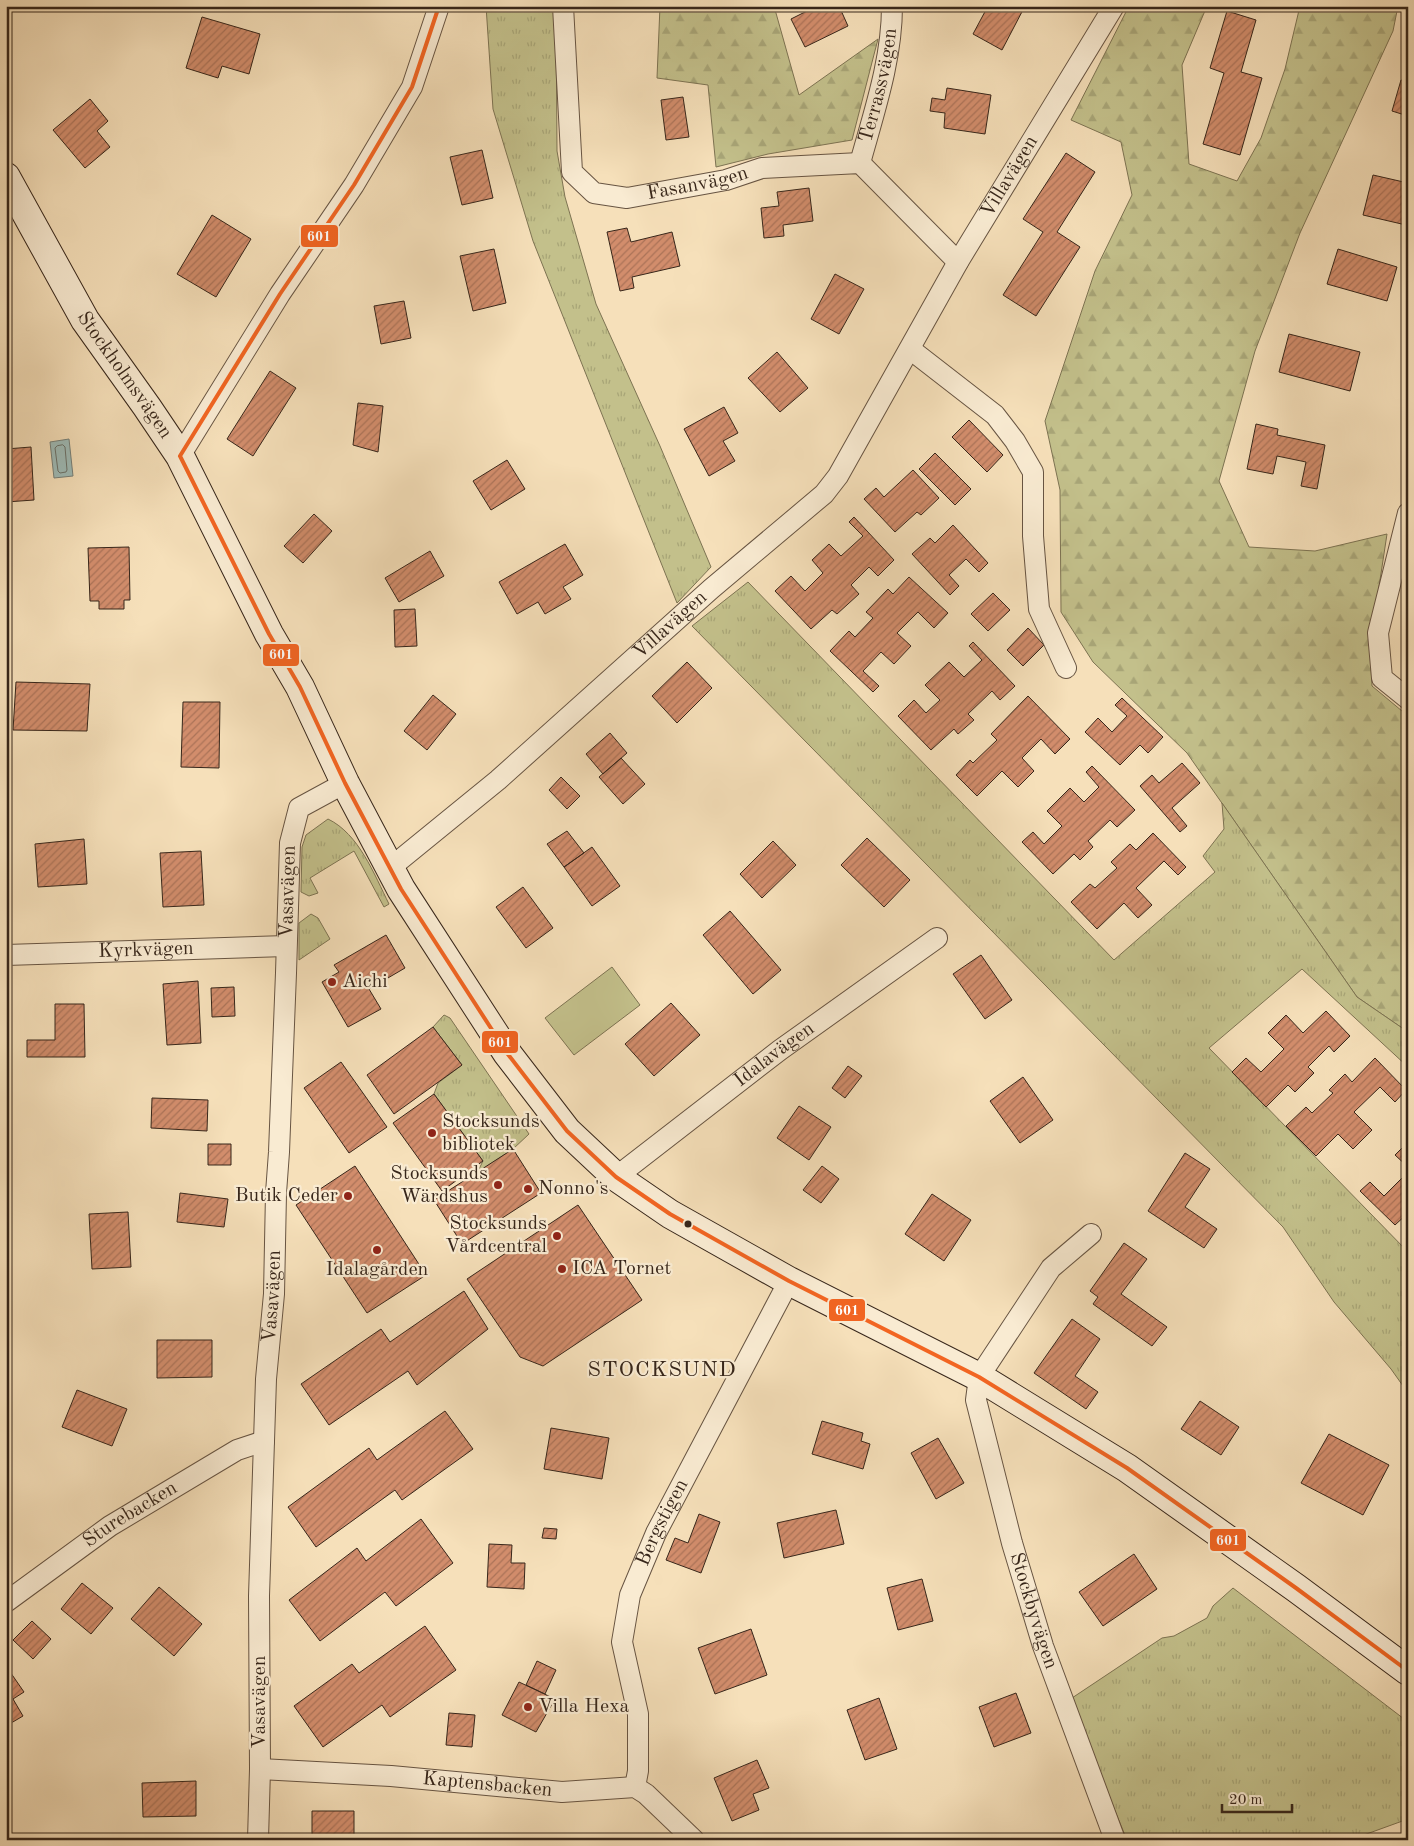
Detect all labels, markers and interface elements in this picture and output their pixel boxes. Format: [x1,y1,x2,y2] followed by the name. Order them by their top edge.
[856,27,901,145] street label: Terrassvägen
[978,132,1042,221] street label: Villavägen
[645,163,751,204] street label: Fasanvägen
[300,224,339,248] line badge: 601
[307,230,331,244] text: 601
[73,308,176,443] street label: Stockholmsvägen
[630,587,711,663] street label: Villavägen
[262,643,300,667] line badge: 601
[269,648,293,662] text: 601
[277,845,300,939] street label: Vasavägen
[98,939,194,962] street label: Kyrkvägen
[342,972,388,992] place label: Aichi
[326,976,338,988] marker: Aichi
[731,1019,818,1091] street label: Idalavägen
[481,1030,519,1054] line badge: 601
[488,1036,512,1050] text: 601
[442,1112,540,1155] place label: Stocksunds bibliotek
[426,1127,438,1139] marker: Stocksunds bibliotek
[390,1164,488,1207] place label: Stocksunds Wärdshus
[492,1179,504,1191] marker: Stocksunds Wärdshus
[538,1179,608,1199] place label: Nonno's
[522,1183,534,1195] marker: Nonno's
[235,1186,338,1206] place label: Butik Ceder
[342,1190,354,1202] marker: Butik Ceder
[445,1214,547,1257] place label: Stocksunds Vårdcentral
[683,1219,693,1229] unlabelled marker
[551,1230,563,1242] marker: Stocksunds Vårdcentral
[371,1244,383,1256] marker: Idalagården
[259,1250,285,1344] street label: Vasavägen
[572,1259,671,1279] place label: ICA Tornet
[326,1260,429,1280] place label: Idalagården
[556,1263,568,1275] marker: ICA Tornet
[828,1298,866,1322] line badge: 601
[835,1304,859,1318] text: 601
[587,1359,737,1381] district label: STOCKSUND
[633,1476,692,1569] street label: Bergstigen
[80,1478,181,1552] street label: Sturebacken
[1209,1528,1247,1552] line badge: 601
[1216,1534,1240,1548] text: 601
[1006,1551,1061,1672] street label: Stockbyvägen
[250,1655,270,1748] street label: Vasavägen
[538,1697,630,1717] place label: Villa Hexa
[522,1701,534,1713] marker: Villa Hexa
[422,1769,553,1801] street label: Kaptensbacken
[1222,1781,1292,1813] scale bar
[1229,1793,1263,1808] text: 20 m

